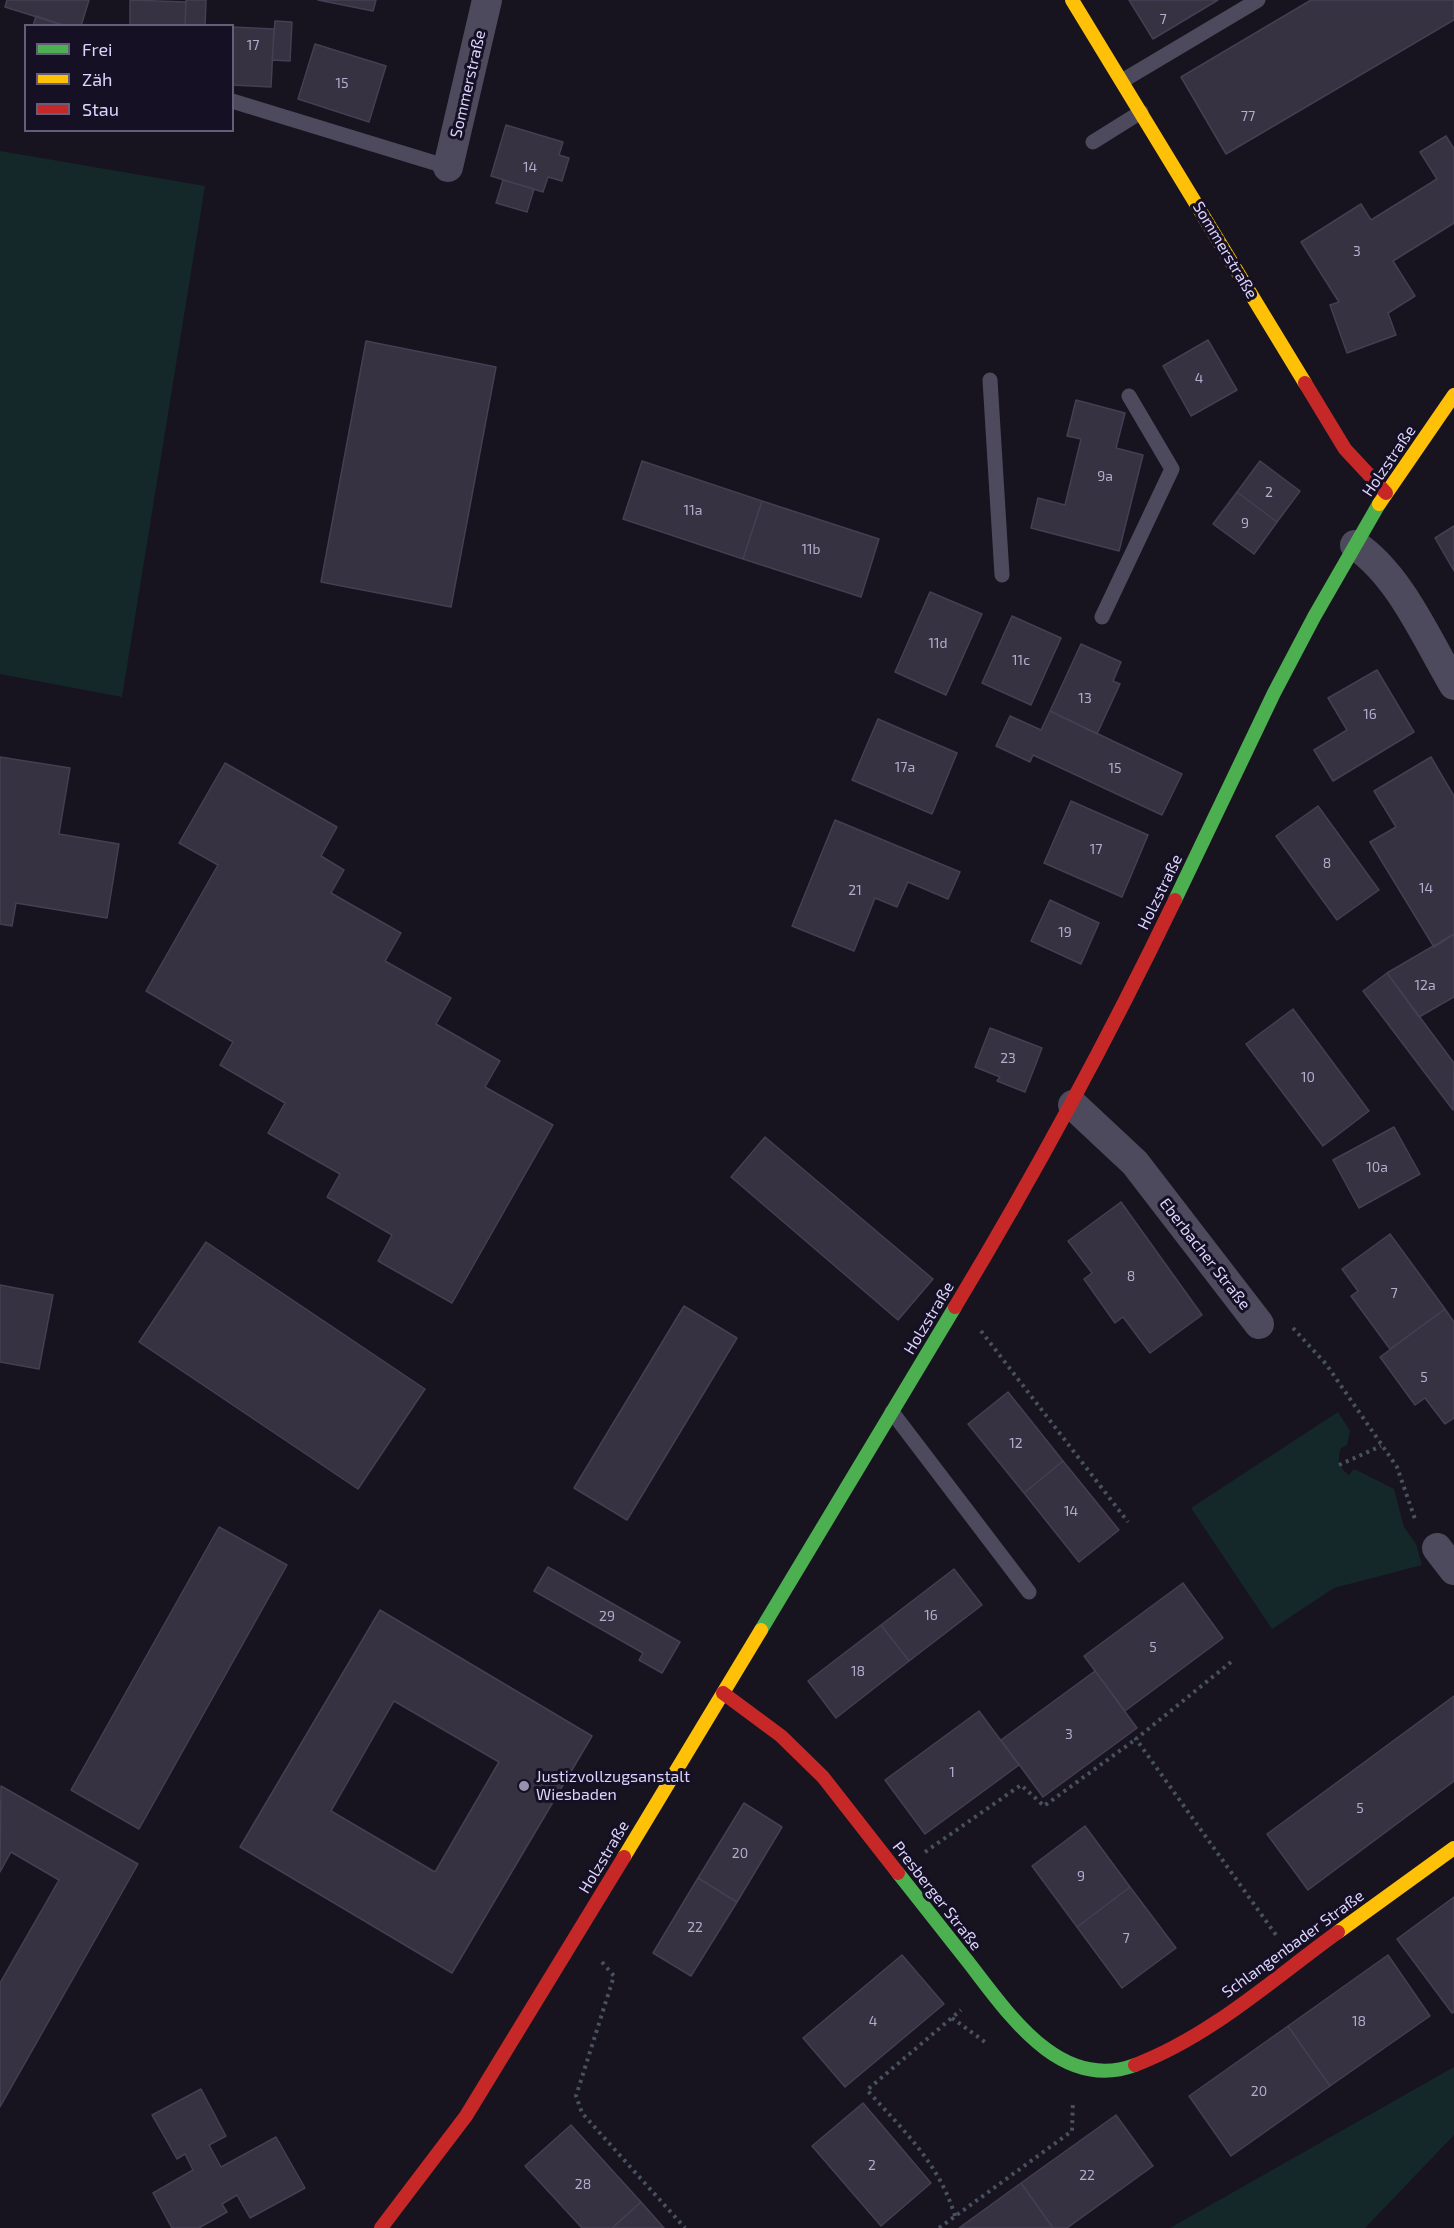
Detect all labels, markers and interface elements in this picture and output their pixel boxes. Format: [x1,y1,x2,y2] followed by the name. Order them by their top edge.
[1159,11,1167,27] house number: 7
[24,24,234,132] legend
[446,28,490,140] street label: Sommerstraße
[247,37,259,53] house number: 17
[82,38,113,60] text: Frei
[82,68,113,90] text: Zäh
[335,75,349,91] house number: 15
[82,98,119,120] text: Stau
[1241,108,1255,124] house number: 77
[523,159,537,175] house number: 14
[1188,198,1262,302] street label: Sommerstraße
[1353,243,1361,259] house number: 3
[1195,370,1203,386] house number: 4
[1358,422,1420,500] street label: Holzstraße
[1097,468,1113,484] house number: 9a
[1265,484,1273,500] house number: 2
[684,502,702,518] house number: 11a
[1241,515,1249,531] house number: 9
[801,541,821,557] house number: 11b
[928,635,948,651] house number: 11d
[1012,652,1030,668] house number: 11c
[1078,690,1092,706] house number: 13
[1363,706,1377,722] house number: 16
[895,759,915,775] house number: 17a
[1108,760,1122,776] house number: 15
[1090,841,1102,857] house number: 17
[1134,851,1186,933] street label: Holzstraße
[1323,855,1331,871] house number: 8
[1419,880,1433,896] house number: 14
[848,882,862,898] house number: 21
[1058,924,1072,940] house number: 19
[1414,977,1436,993] house number: 12a
[1000,1050,1016,1066] house number: 23
[1301,1069,1315,1085] house number: 10
[1366,1159,1388,1175] house number: 10a
[1155,1194,1255,1314] street label: Eberbacher Straße
[1127,1268,1135,1284] house number: 8
[900,1278,958,1358] street label: Holzstraße
[1390,1285,1398,1301] house number: 7
[1420,1369,1428,1385] house number: 5
[1009,1435,1023,1451] house number: 12
[1064,1503,1078,1519] house number: 14
[924,1607,938,1623] house number: 16
[599,1608,615,1624] house number: 29
[1149,1639,1157,1655] house number: 5
[851,1663,865,1679] house number: 18
[1065,1726,1073,1742] house number: 3
[949,1764,955,1780] house number: 1
[536,1767,690,1805] place label: Justizvollzugsanstalt Wiesbaden
[517,1779,531,1793] marker: Justizvollzugsanstalt Wiesbaden
[1356,1800,1364,1816] house number: 5
[575,1817,633,1897] street label: Holzstraße
[888,1838,986,1954] street label: Presberger Straße
[732,1845,748,1861] house number: 20
[1077,1868,1085,1884] house number: 9
[1218,1886,1368,2002] street label: Schlangenbader Straße
[687,1919,703,1935] house number: 22
[1122,1930,1130,1946] house number: 7
[869,2013,877,2029] house number: 4
[1352,2013,1366,2029] house number: 18
[1251,2083,1267,2099] house number: 20
[868,2157,876,2173] house number: 2
[1079,2167,1095,2183] house number: 22
[575,2176,591,2192] house number: 28

